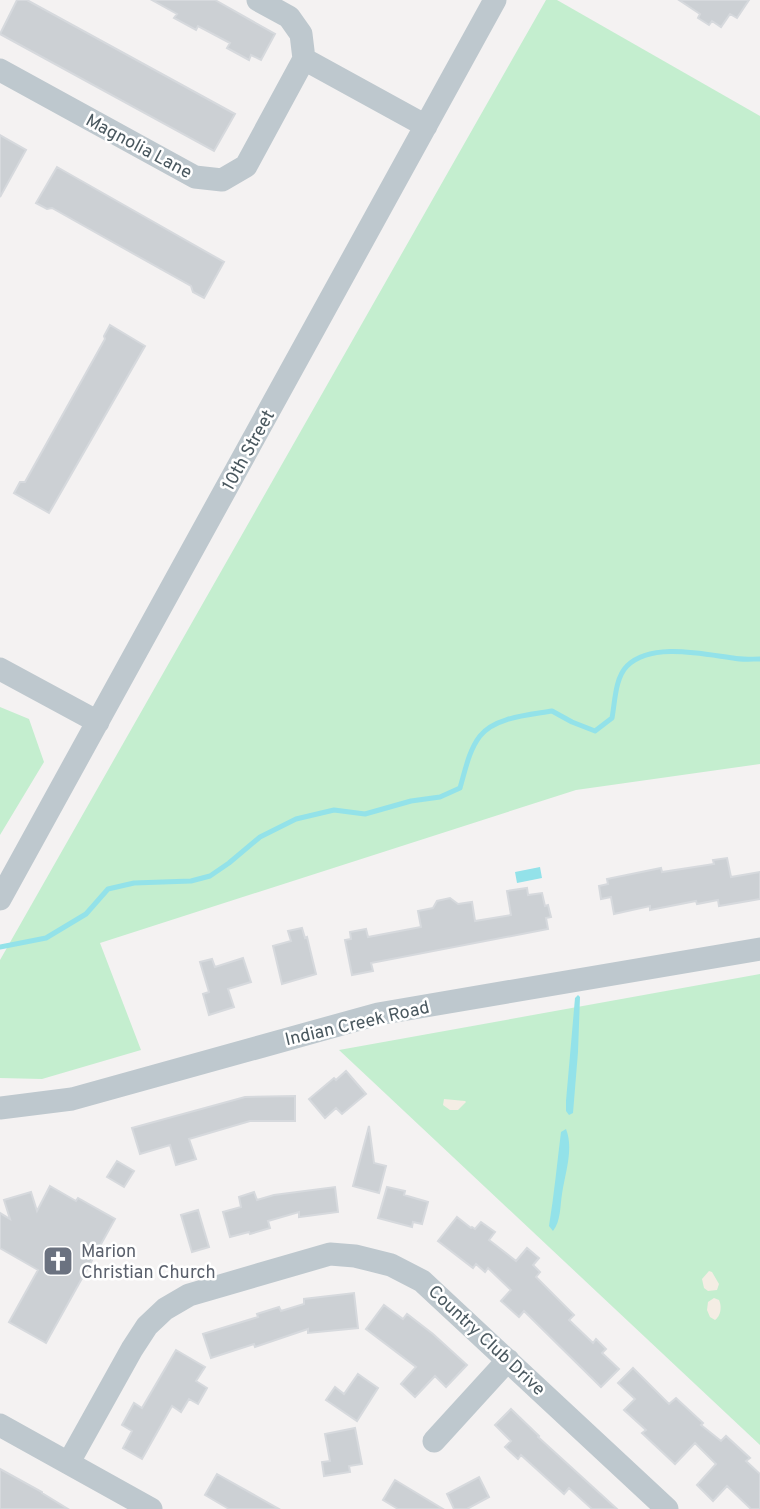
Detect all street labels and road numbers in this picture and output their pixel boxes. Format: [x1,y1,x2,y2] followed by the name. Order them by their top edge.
[81,110,195,185] street label: Magnolia Lane
[218,406,281,495] street label: 10th Street
[283,997,432,1052] street label: Indian Creek Road
[422,1281,550,1401] street label: Country Club Drive

